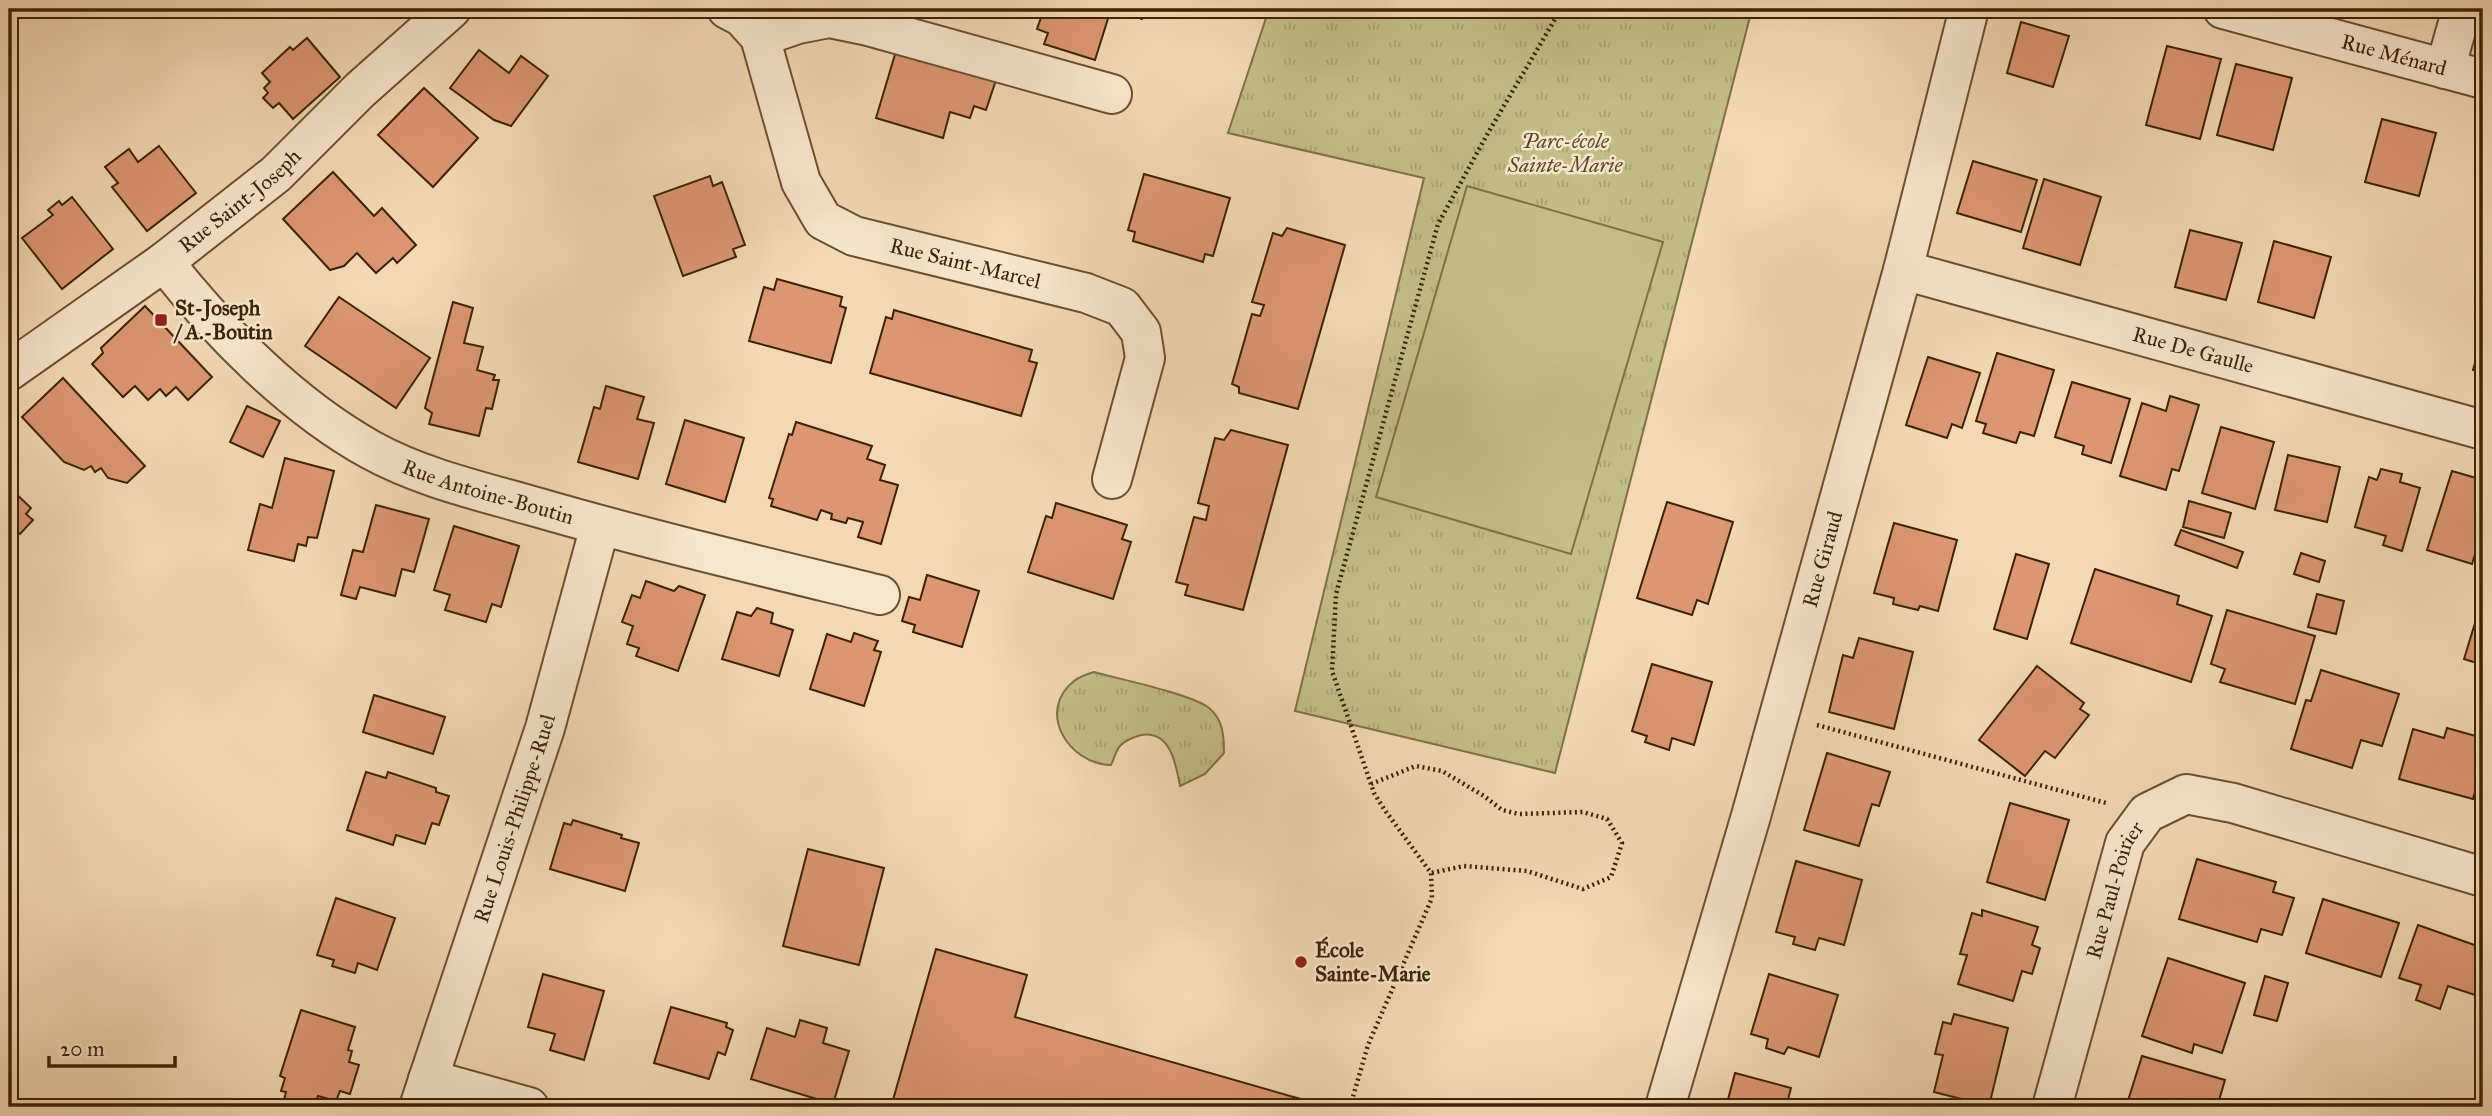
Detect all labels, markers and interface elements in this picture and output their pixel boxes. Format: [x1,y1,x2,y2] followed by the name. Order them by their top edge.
[2338,28,2450,82] street label: Rue Ménard
[1507,128,1623,178] park label: Parc-école Sainte-Marie
[173,143,307,258] street label: Rue Saint-Joseph
[887,232,1044,295] street label: Rue Saint-Marcel
[173,295,273,345] place label: St-Joseph / A.-Boutin
[153,312,169,328] marker: St-Joseph / A.-Boutin
[2130,321,2257,379] street label: Rue De Gaulle
[398,454,577,530] street label: Rue Antoine-Boutin
[1797,508,1848,610] street label: Rue Giraud
[468,711,561,926] street label: Rue Louis-Philippe-Ruel
[2081,816,2150,962] street label: Rue Paul-Poirier
[1315,936,1431,987] place label: École Sainte-Marie
[1293,954,1309,970] marker: École Sainte-Marie
[49,1025,175,1069] scale bar
[60,1036,105,1062] text: 20 m

